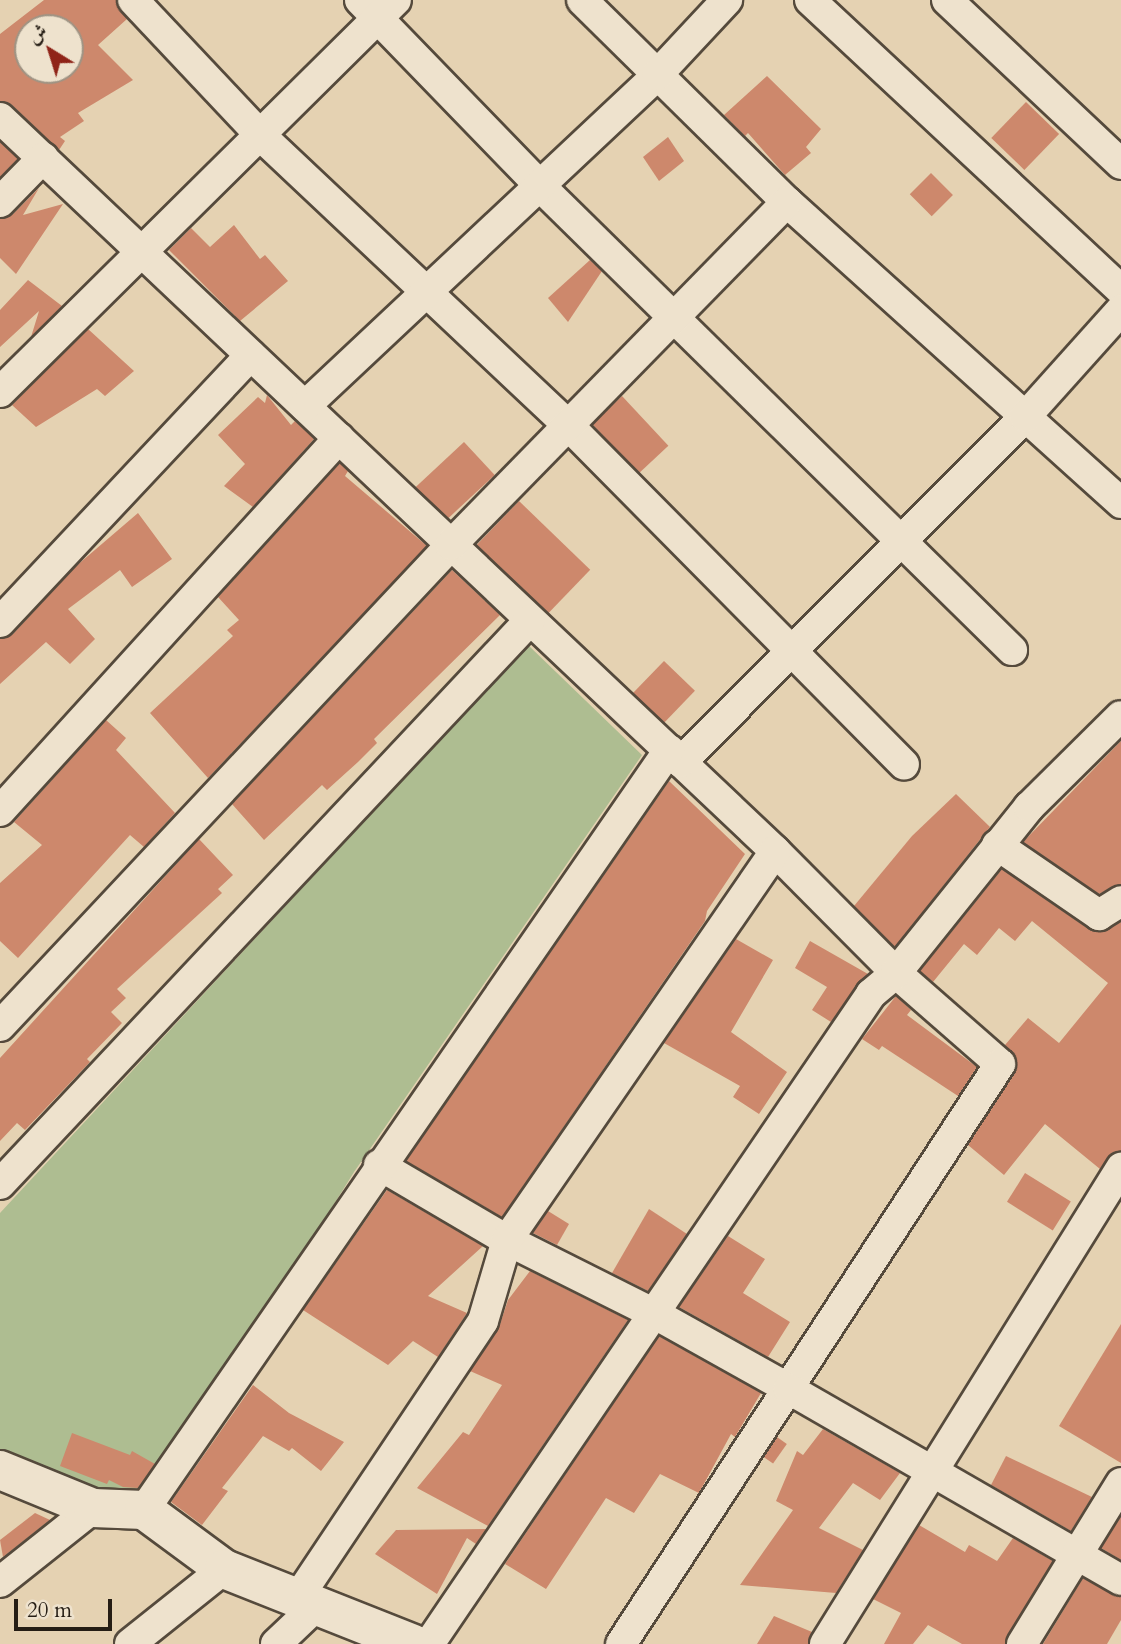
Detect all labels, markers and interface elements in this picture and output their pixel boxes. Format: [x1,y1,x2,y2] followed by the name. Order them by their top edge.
[14,14,84,84] north arrow
[22,18,53,50] text: ش
[18,1584,116,1628] scale bar
[27,1596,72,1625] text: 20 m

